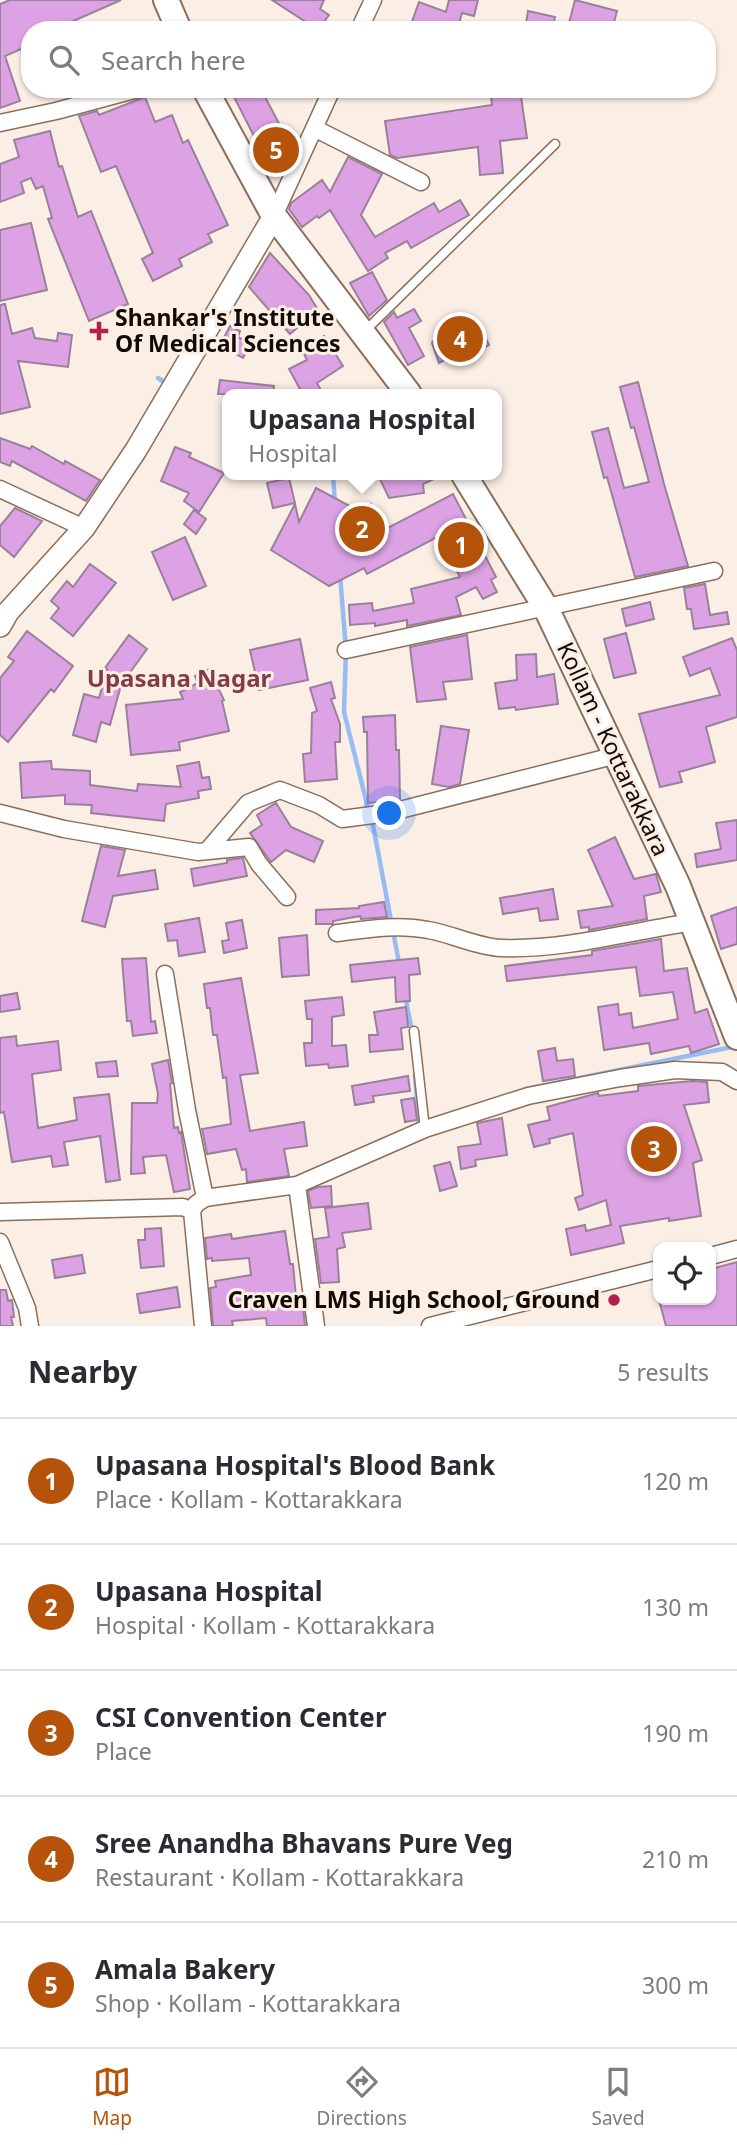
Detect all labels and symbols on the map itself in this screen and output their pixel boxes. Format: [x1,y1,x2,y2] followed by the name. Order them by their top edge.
[253,124,299,176] pin: 5
[115,301,341,359] place label: Shankar's Institute Of Medical Sciences
[437,313,483,365] pin: 4
[89,321,109,341] marker: Shankar's Institute Of Medical Sciences
[339,503,385,555] pin: 2
[438,519,484,571] pin: 1
[550,636,678,861] street label: Kollam - Kottarakkara
[87,661,272,694] district label: Upasana Nagar
[372,796,406,830] your location
[631,1123,677,1175] pin: 3
[228,1283,600,1315] place label: Craven LMS High School, Ground
[606,1292,622,1308] marker: Craven LMS High School, Ground

